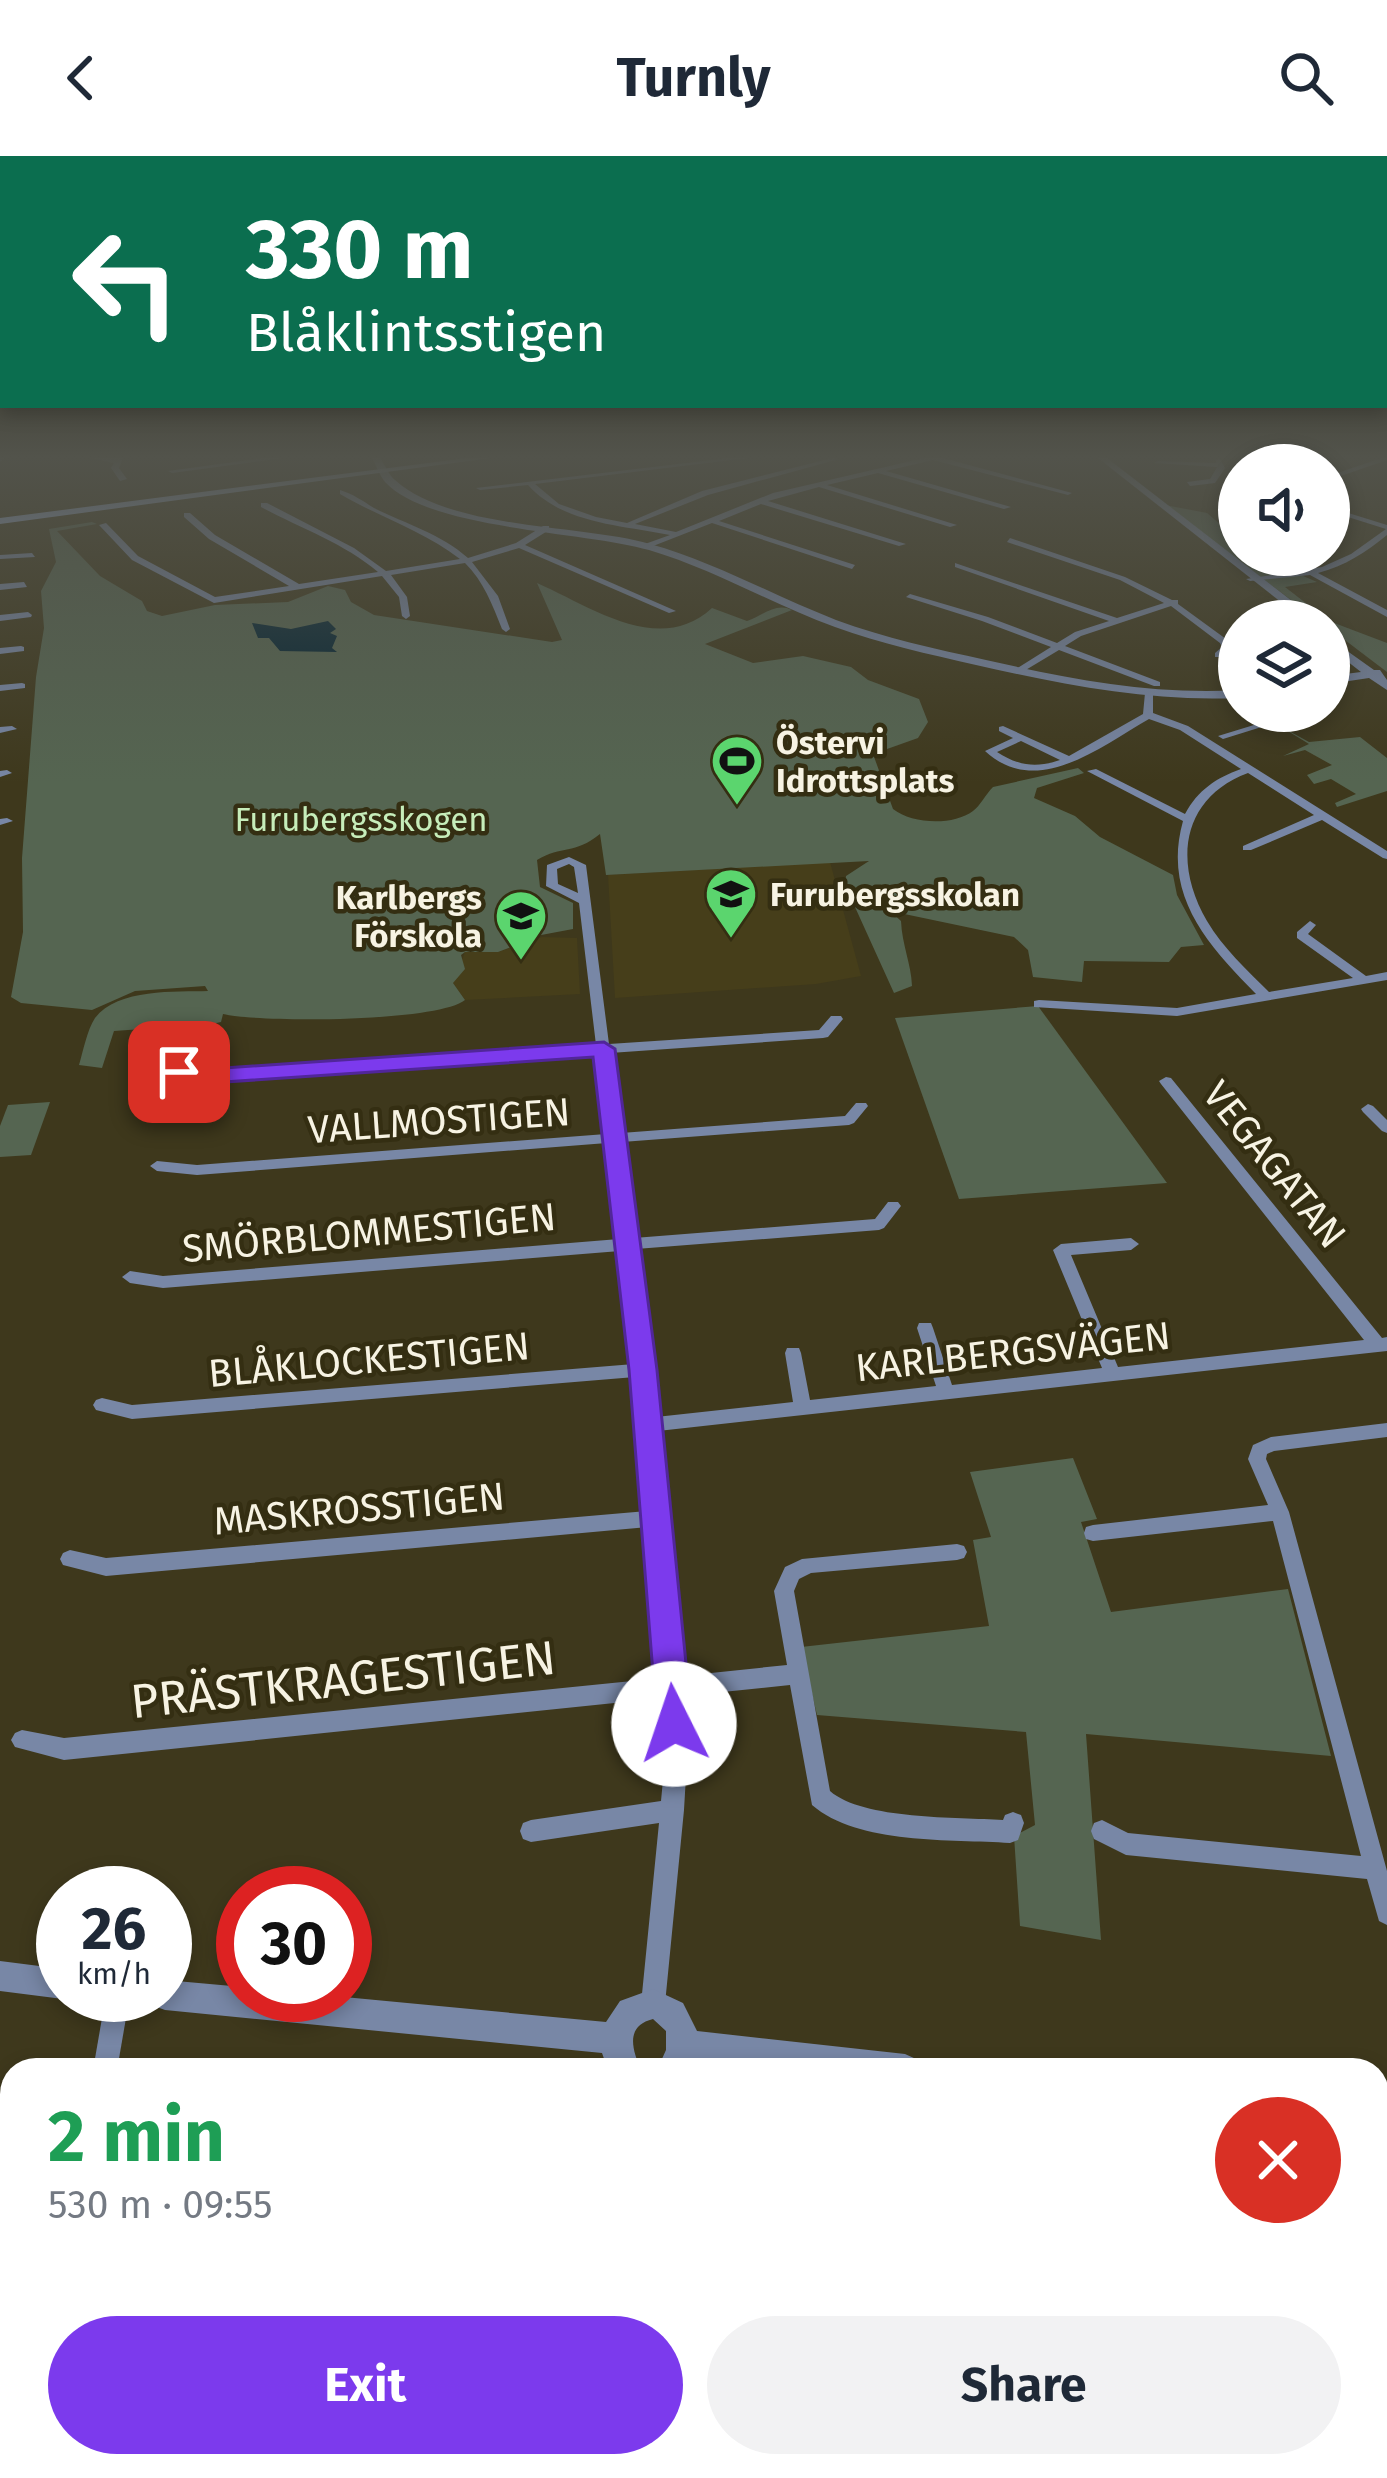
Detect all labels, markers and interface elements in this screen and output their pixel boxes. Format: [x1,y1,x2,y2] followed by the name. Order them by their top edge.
[48,45,114,111] icon: back
[1273,45,1339,111] icon: search
[616,46,771,110] text: Turnly
[246,199,473,300] text: 330 m
[48,204,204,360] icon: left
[246,301,607,365] text: Blåklintsstigen
[1218,444,1350,732] map controls
[1218,444,1350,576] button: sound
[1218,600,1350,732] button: layers
[776,723,955,801] place label: Östervi Idrottsplats
[709,733,765,807] sports icon: Östervi Idrottsplats
[234,800,488,840] park label: Furubergsskogen
[703,866,759,940] school or university icon: Furubergsskolan
[770,875,1020,915] place label: Furubergsskolan
[336,878,482,956] place label: Karlbergs Förskola
[493,888,549,962] school or university icon: Karlbergs Förskola
[128,1021,230,1123] pin
[146,1039,212,1105] icon: arrive
[1193,1072,1355,1257] street label: VEGAGATAN
[306,1089,572,1153] street label: VALLMOSTIGEN
[180,1194,558,1272] street label: SMÖRBLOMMESTIGEN
[853,1313,1173,1391] street label: KARLBERGSVÄGEN
[206,1321,532,1397] street label: BLÅKLOCKESTIGEN
[212,1473,507,1545] street label: MASKROSSTIGEN
[128,1629,558,1731] street label: PRÄSTKRAGESTIGEN
[611,1661,737,1787] position arrow
[216,1866,372,2022] speed limit sign: 30
[82,1893,146,1965] text: 26
[77,1956,151,1992] text: km/h
[48,2094,225,2180] text: 2 min
[1215,2097,1341,2223] button: close
[48,2182,273,2228] text: 530 m · 09:55
[48,2316,683,2454] button: Exit
[707,2316,1341,2454] button: Share

